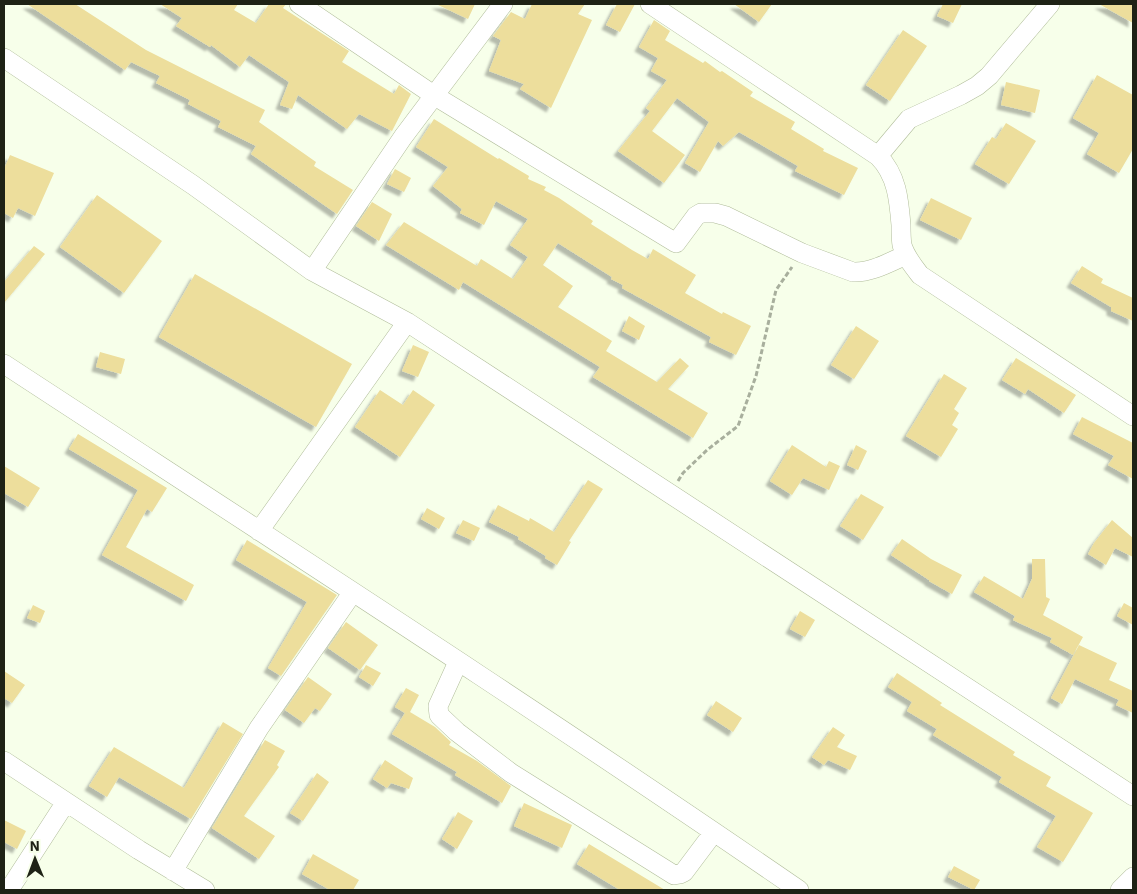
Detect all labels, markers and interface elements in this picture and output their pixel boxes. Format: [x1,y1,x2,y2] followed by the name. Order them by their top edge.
[10,834,60,884] north arrow
[30,837,40,855] text: N

